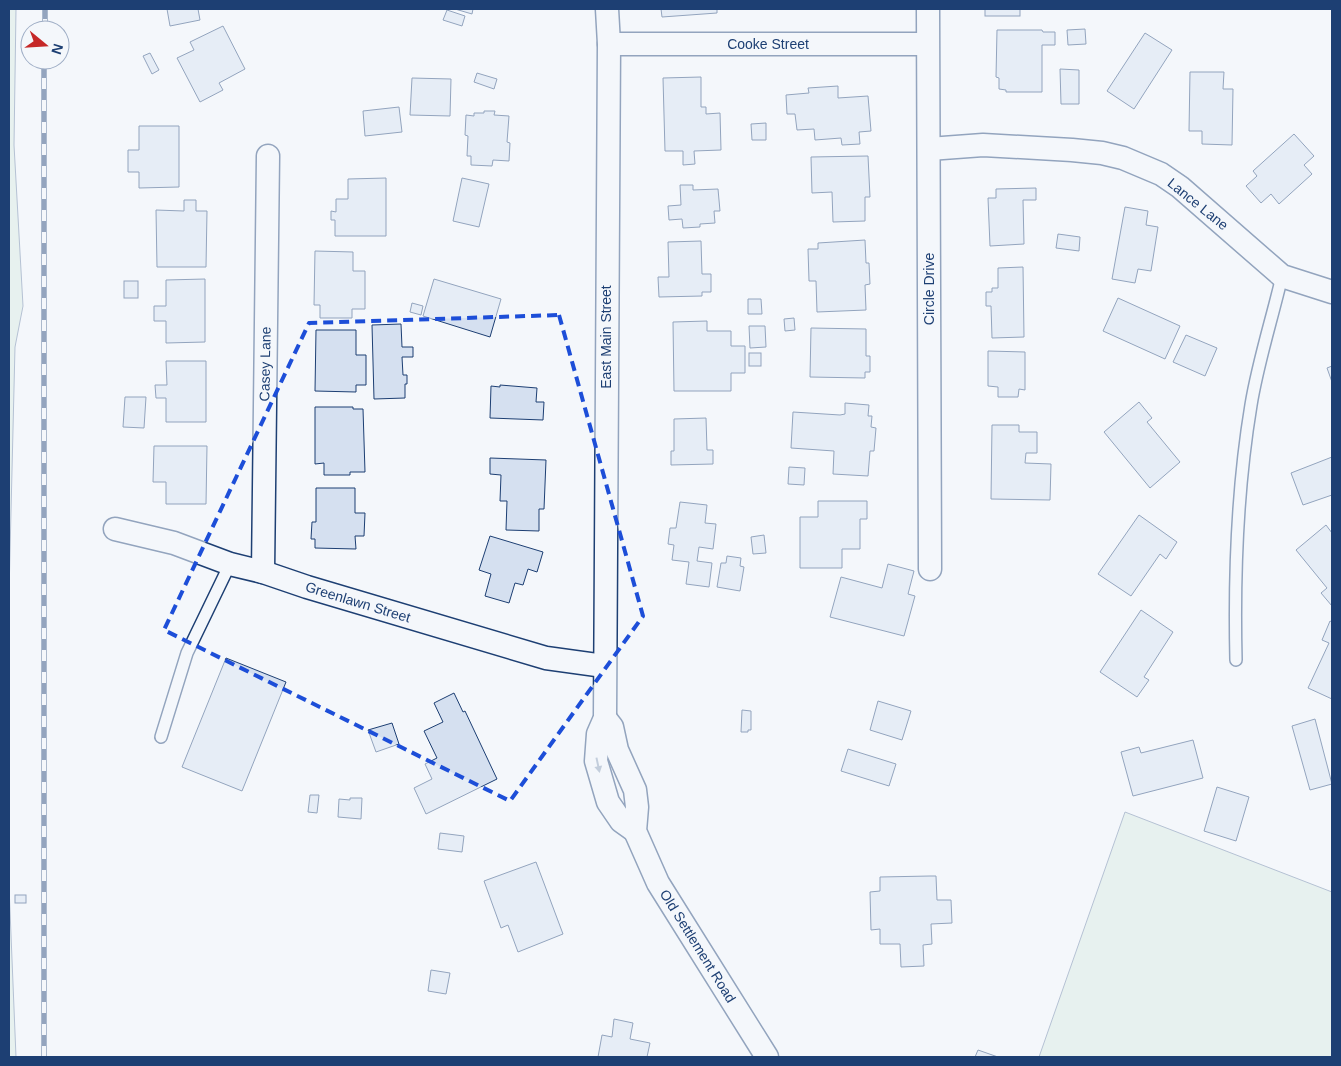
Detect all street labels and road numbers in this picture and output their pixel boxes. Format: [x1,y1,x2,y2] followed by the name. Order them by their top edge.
[727,36,809,52] street label: Cooke Street
[1165,175,1232,233] street label: Lance Lane
[921,253,937,325] street label: Circle Drive
[598,285,614,389] street label: East Main Street
[256,326,274,401] street label: Casey Lane
[304,578,413,626] street label: Greenlawn Street
[657,887,739,1005] street label: Old Settlement Road

